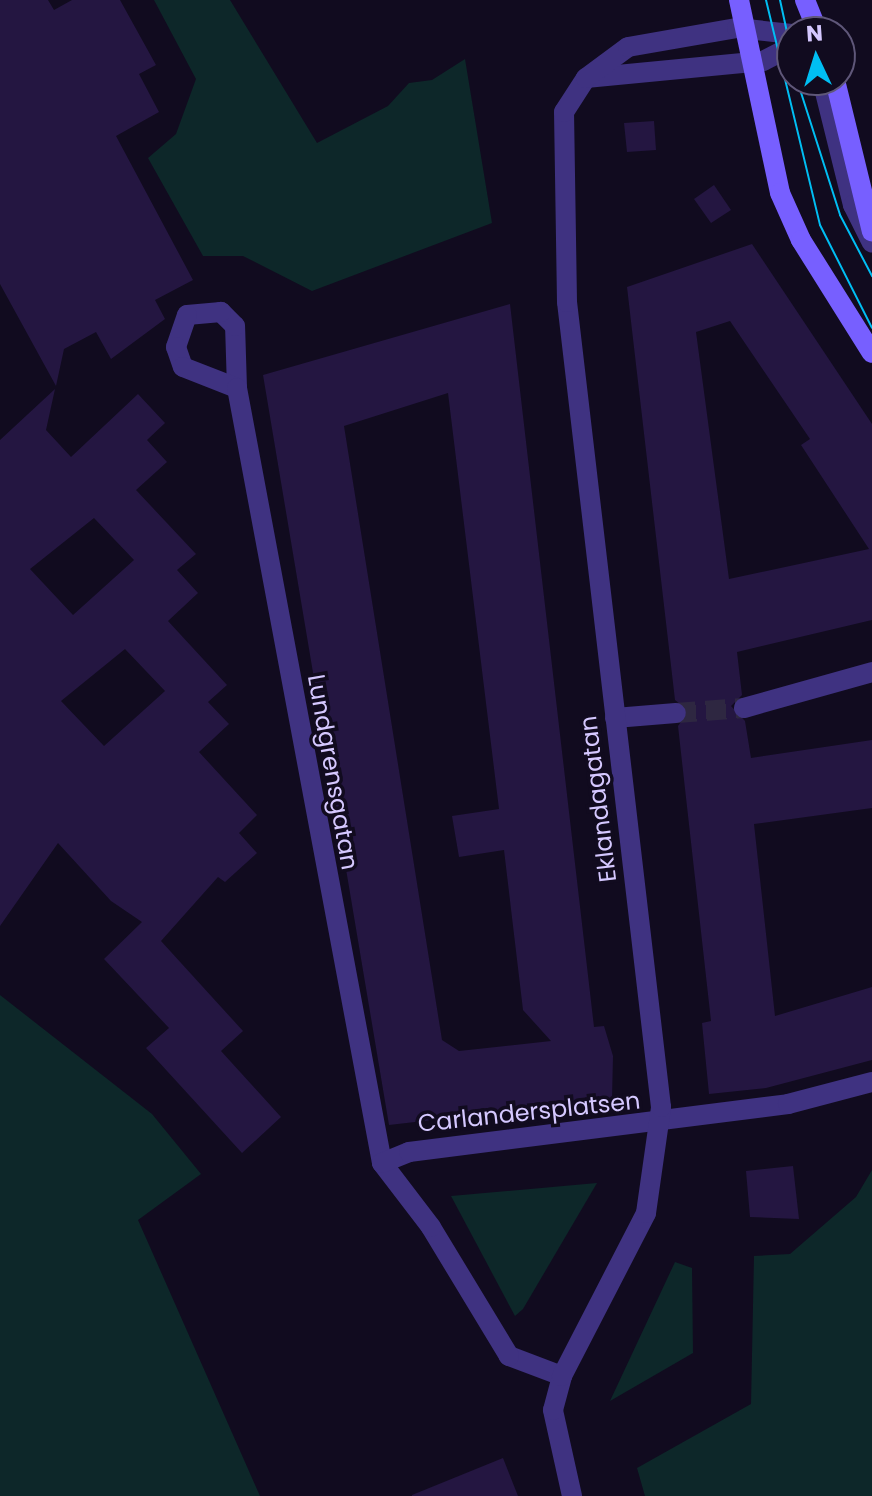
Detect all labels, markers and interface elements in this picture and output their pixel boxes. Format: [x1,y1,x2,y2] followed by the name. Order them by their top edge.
[776,16,856,96] north arrow
[805,18,824,50] text: N
[302,672,364,872] street label: Lundgrensgatan
[574,714,622,884] street label: Eklandagatan
[416,1086,642,1138] street label: Carlandersplatsen

